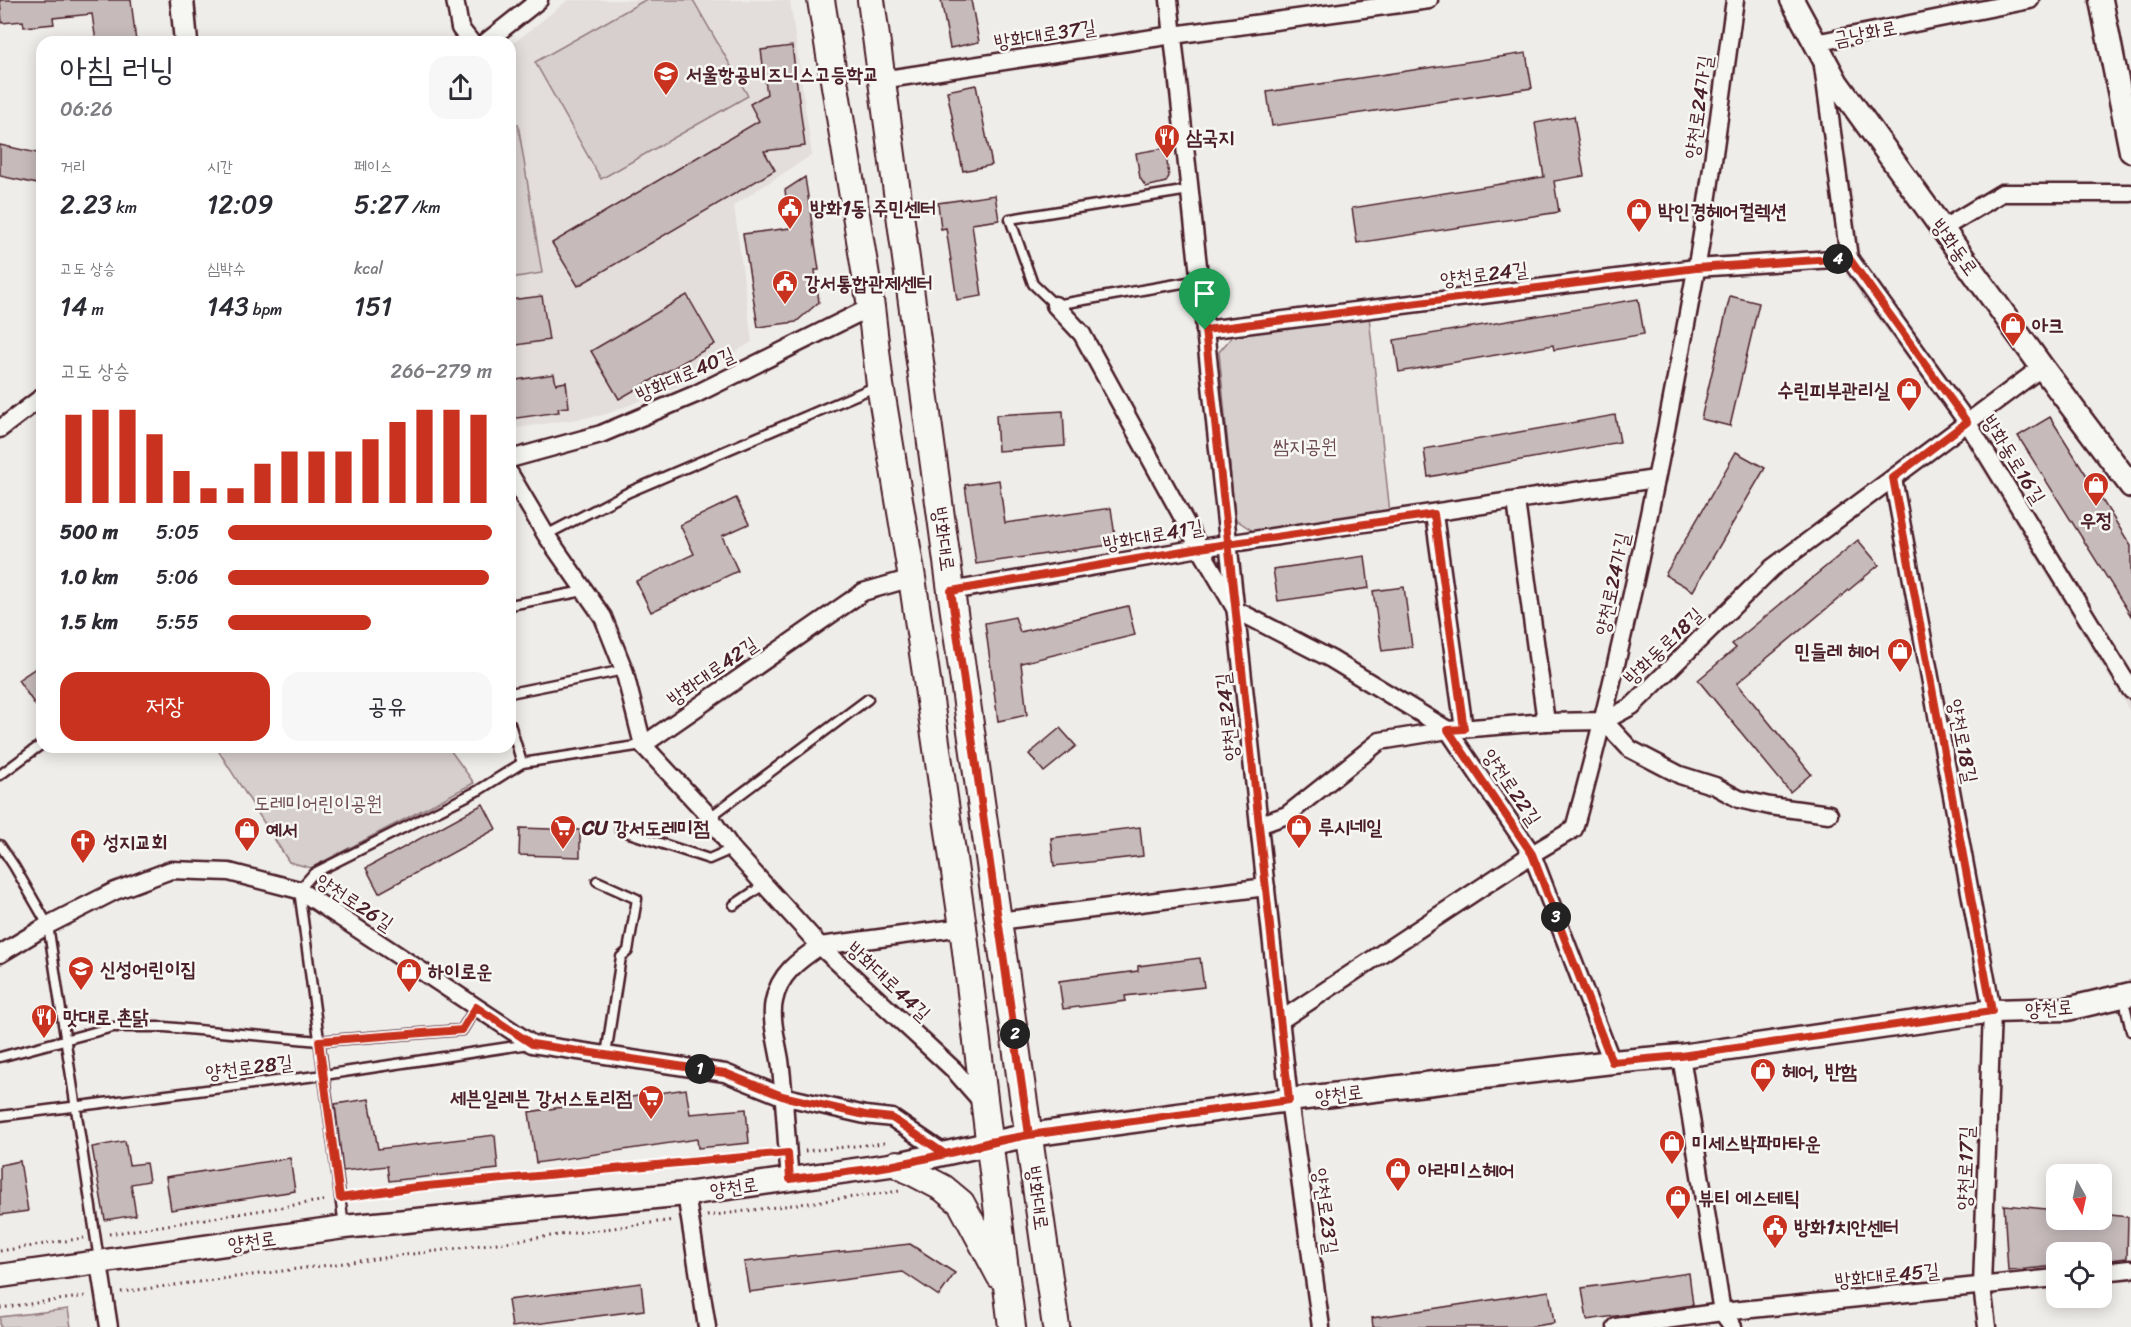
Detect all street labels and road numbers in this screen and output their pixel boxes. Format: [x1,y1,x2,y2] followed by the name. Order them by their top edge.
[992,9,1099,60] street label: 방화대로37길
[1830,10,1900,57] street label: 금낭화로
[1674,53,1723,161] street label: 양천로24가길
[1922,211,1988,284] street label: 방화동로
[1438,252,1530,297] street label: 양천로24길
[630,337,741,412] street label: 방화대로40길
[1972,407,2055,511] street label: 방화동로16길
[922,505,965,573] street label: 방화대로
[1100,509,1206,562] street label: 방화대로41길
[1585,529,1640,639] street label: 양천로24가길
[1615,599,1712,694] street label: 방화동로18길
[659,627,765,716] street label: 방화대로42길
[1205,671,1250,763] street label: 양천로24길
[1937,696,1988,786] street label: 양천로18길
[1473,741,1551,833] street label: 양천로22길
[309,864,401,941] street label: 양천로26길
[838,933,939,1030] street label: 방화대로44길
[2024,989,2074,1028] street label: 양천로
[203,1045,295,1090] street label: 양천로28길
[1313,1074,1365,1115] street label: 양천로
[1947,1125,1984,1211] street label: 양천로17길
[1016,1164,1059,1232] street label: 방화대로
[1302,1166,1349,1257] street label: 양천로23길
[708,1167,760,1208] street label: 양천로
[226,1221,278,1262] street label: 양천로
[1833,1253,1941,1298] street label: 방화대로45길

